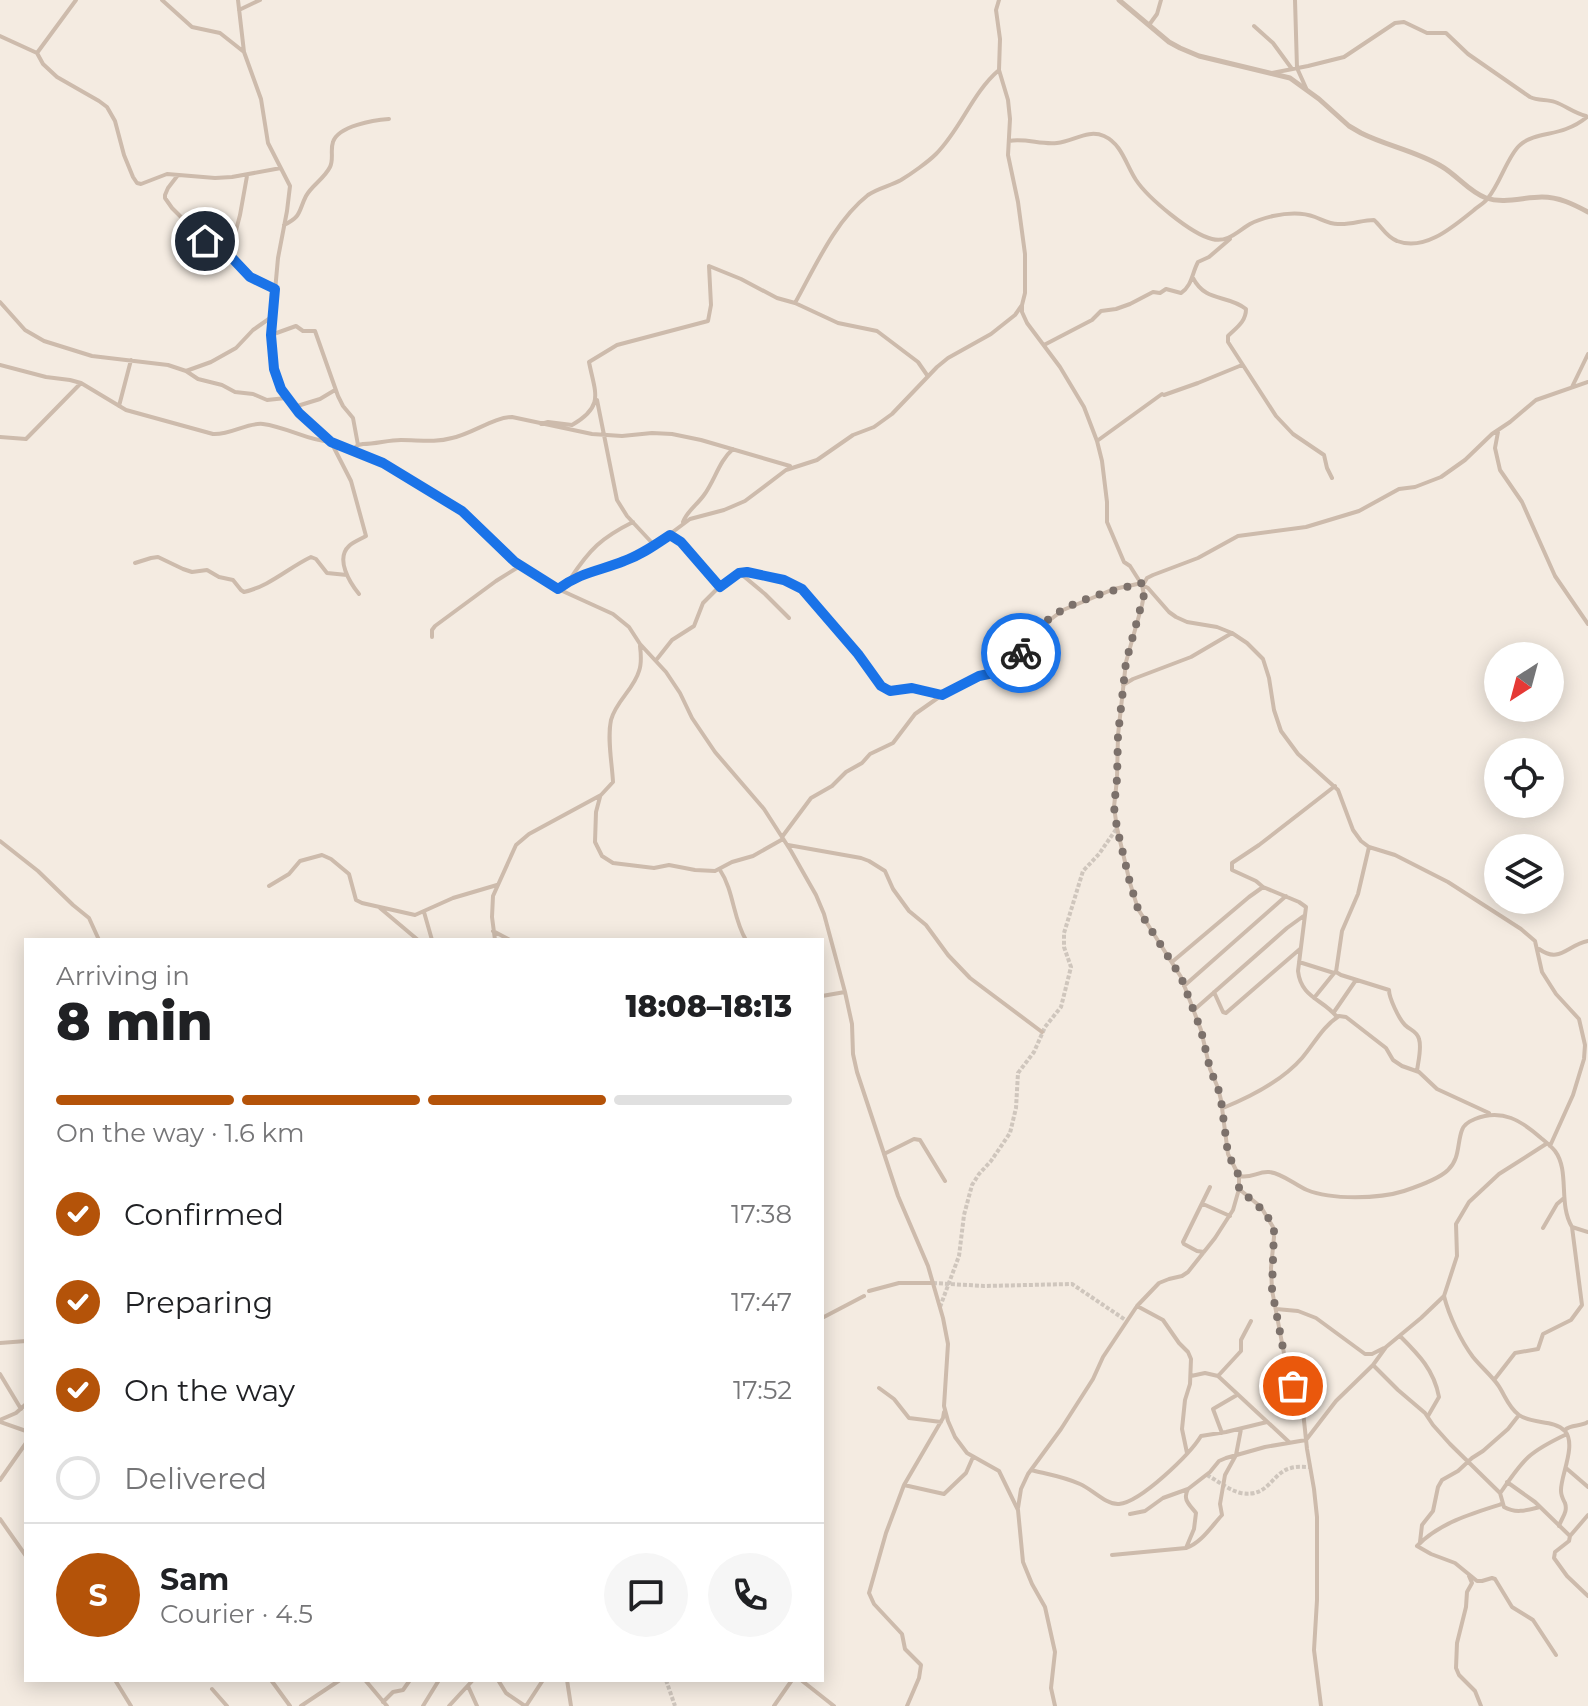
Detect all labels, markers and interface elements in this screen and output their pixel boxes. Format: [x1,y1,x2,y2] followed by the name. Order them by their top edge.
[171,207,239,275] pin
[183,219,227,263] icon: home
[981,613,1061,693] courier
[999,631,1043,675] icon: bike
[1484,642,1564,722] north arrow
[1484,642,1564,914] map controls
[1484,738,1564,818] button: locate
[1484,834,1564,914] button: layers
[56,960,190,992] text: Arriving in
[625,988,792,1025] text: 18:08–18:13
[56,990,213,1053] text: 8 min
[56,1117,305,1149] text: On the way · 1.6 km
[56,1192,100,1236] icon: check
[124,1196,284,1233] text: Confirmed
[731,1198,792,1230] text: 17:38
[56,1280,100,1324] icon: check
[124,1284,273,1321] text: Preparing
[731,1286,792,1318] text: 17:47
[1259,1352,1327,1420] pin
[1271,1364,1315,1408] icon: bag
[56,1368,100,1412] icon: check
[124,1372,295,1409] text: On the way
[733,1374,792,1406] text: 17:52
[124,1460,267,1497] text: Delivered
[604,1553,688,1637] button: chat
[708,1553,792,1637] button: phone
[160,1561,229,1598] text: Sam
[88,1577,108,1614] text: S
[160,1598,313,1630] text: Courier · 4.5

